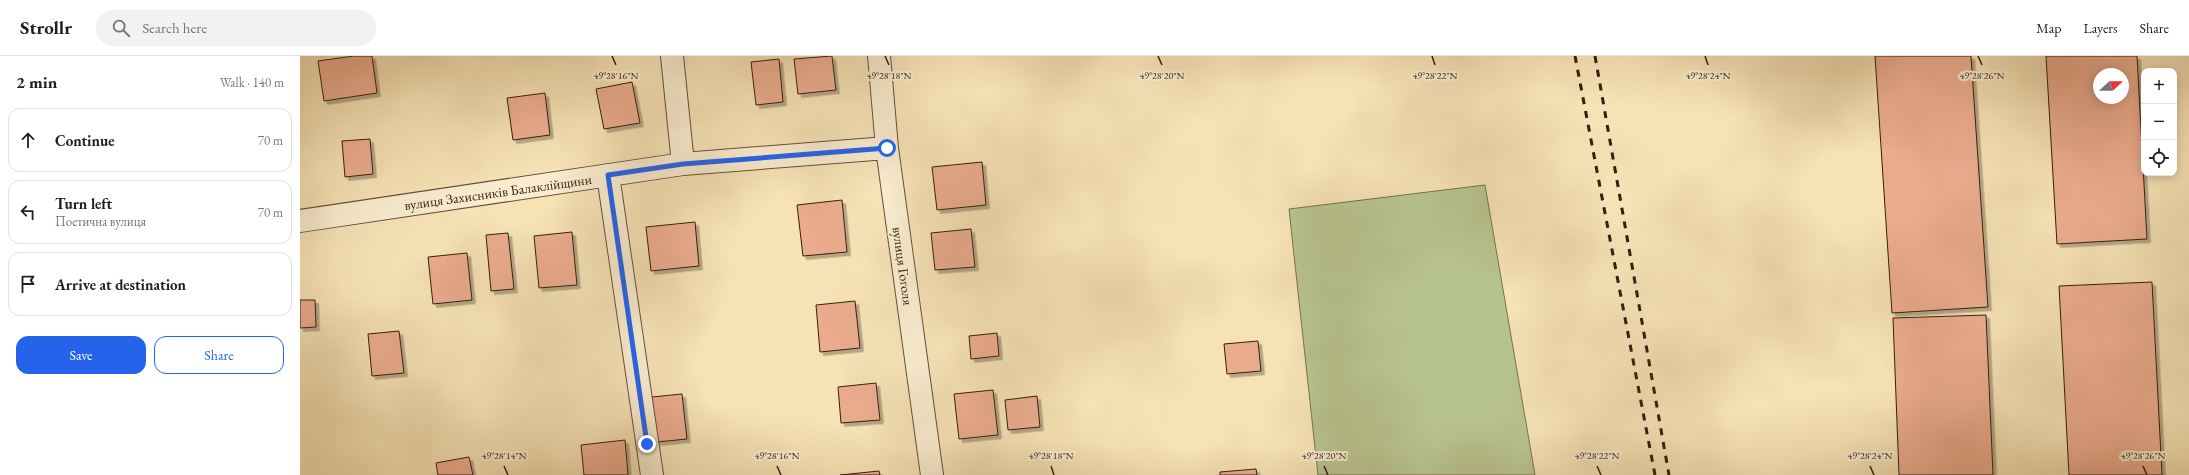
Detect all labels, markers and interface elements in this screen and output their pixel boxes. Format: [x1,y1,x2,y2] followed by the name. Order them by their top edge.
[96,10,376,46] search box
[20,15,72,40] text: Strollr
[110,17,132,39] icon: search
[142,18,207,37] text: Search here
[2036,19,2061,37] text: Map
[2083,19,2118,37] text: Layers
[2140,19,2169,37] text: Share
[2093,68,2129,104] north arrow
[2141,68,2177,176] map controls
[2141,68,2177,104] button: +
[594,69,639,82] text: 49°28'16"N
[867,69,912,82] text: 49°28'18"N
[1140,69,1185,82] text: 49°28'20"N
[1413,69,1458,82] text: 49°28'22"N
[1686,69,1731,82] text: 49°28'24"N
[1960,69,2005,82] text: 49°28'26"N
[16,71,57,93] text: 2 min
[220,74,284,91] text: Walk · 140 m
[2141,104,2177,140] button: −
[17,129,39,151] icon: ahead
[55,131,115,150] text: Continue
[258,132,283,149] text: 70 m
[878,139,896,157] route start
[2141,140,2177,176] button: locate
[403,170,594,214] street label: вулиця Захисників Балаклійщини
[55,194,112,213] text: Turn left
[17,201,39,223] icon: left
[258,204,283,221] text: 70 m
[55,213,146,230] text: Поетична вулиця
[889,225,917,307] street label: вулиця Гоголя
[17,273,39,295] icon: arrive
[55,275,186,294] text: Arrive at destination
[16,336,146,374] button: Save
[154,336,284,374] button: Share
[638,435,656,453] route end
[482,449,527,462] text: 49°28'14"N
[755,449,800,462] text: 49°28'16"N
[1029,449,1074,462] text: 49°28'18"N
[1302,449,1347,462] text: 49°28'20"N
[1575,449,1620,462] text: 49°28'22"N
[1848,449,1893,462] text: 49°28'24"N
[2121,449,2166,462] text: 49°28'26"N

